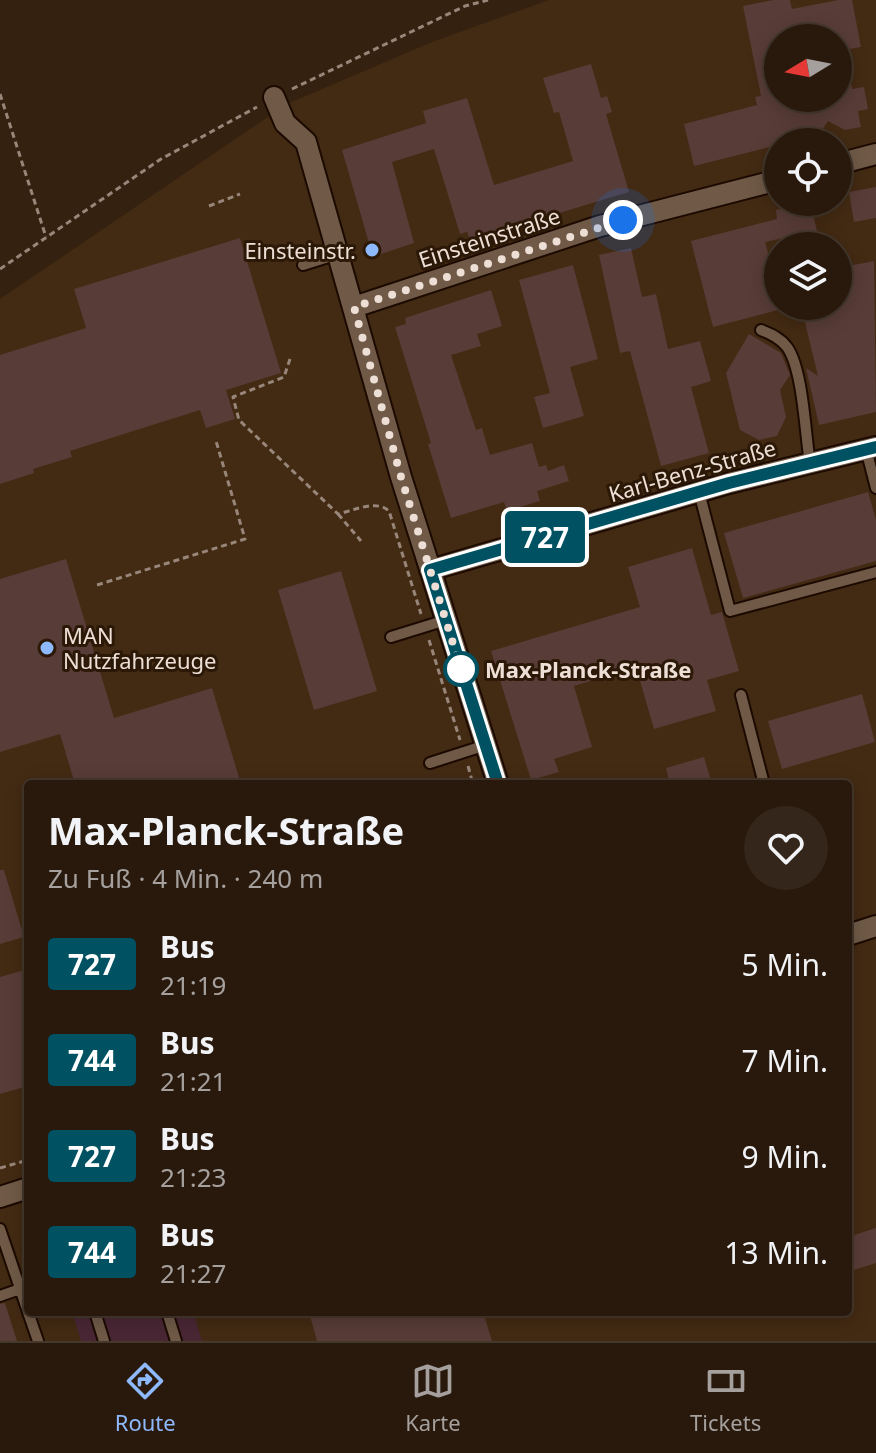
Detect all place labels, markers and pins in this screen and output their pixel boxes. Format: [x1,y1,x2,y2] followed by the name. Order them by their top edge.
[244,235,356,265] place label: Einsteinstr.
[363,241,381,259] marker: Einsteinstr.
[63,620,216,675] place label: MAN Nutzfahrzeuge
[38,639,56,657] marker: MAN Nutzfahrzeuge
[444,652,478,686] marker: Max-Planck-Straße
[485,654,691,684] place label: Max-Planck-Straße

